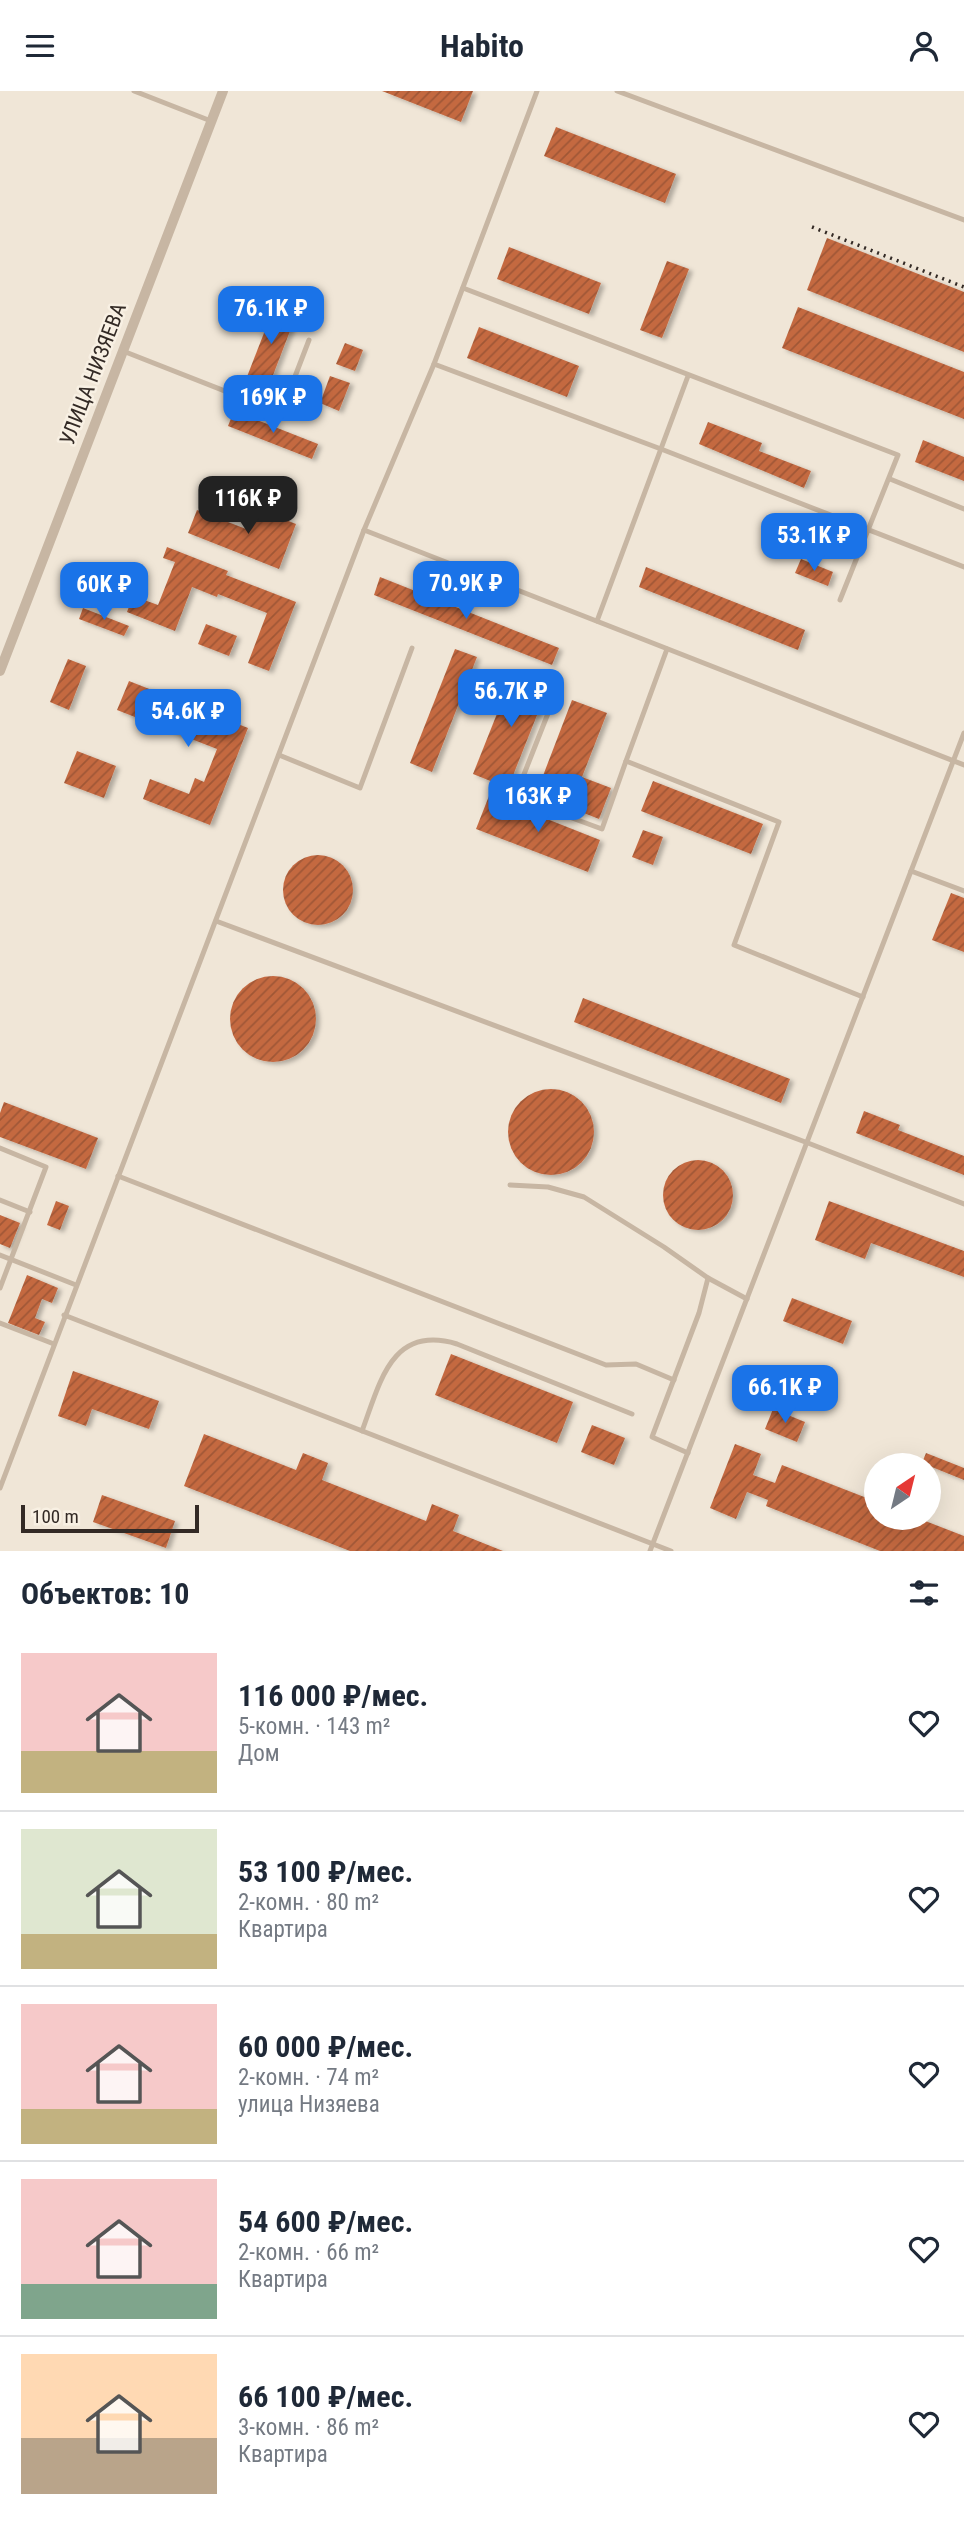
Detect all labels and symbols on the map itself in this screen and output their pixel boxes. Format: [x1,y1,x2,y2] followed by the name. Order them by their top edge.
[206,287,336,346] pin: 76.1K ₽
[55,300,131,448] street label: УЛИЦА НИЗЯЕВА
[216,375,330,435] pin: 169K ₽
[191,477,305,536] pin: 116K ₽
[749,513,879,573] pin: 53.1K ₽
[401,561,531,621] pin: 70.9K ₽
[55,563,153,622] pin: 60K ₽
[446,669,576,729] pin: 56.7K ₽
[123,689,253,749] pin: 54.6K ₽
[481,775,595,834] pin: 163K ₽
[720,1365,850,1425] pin: 66.1K ₽
[864,1453,942,1529] north arrow
[21,1502,200,1534] scale bar

